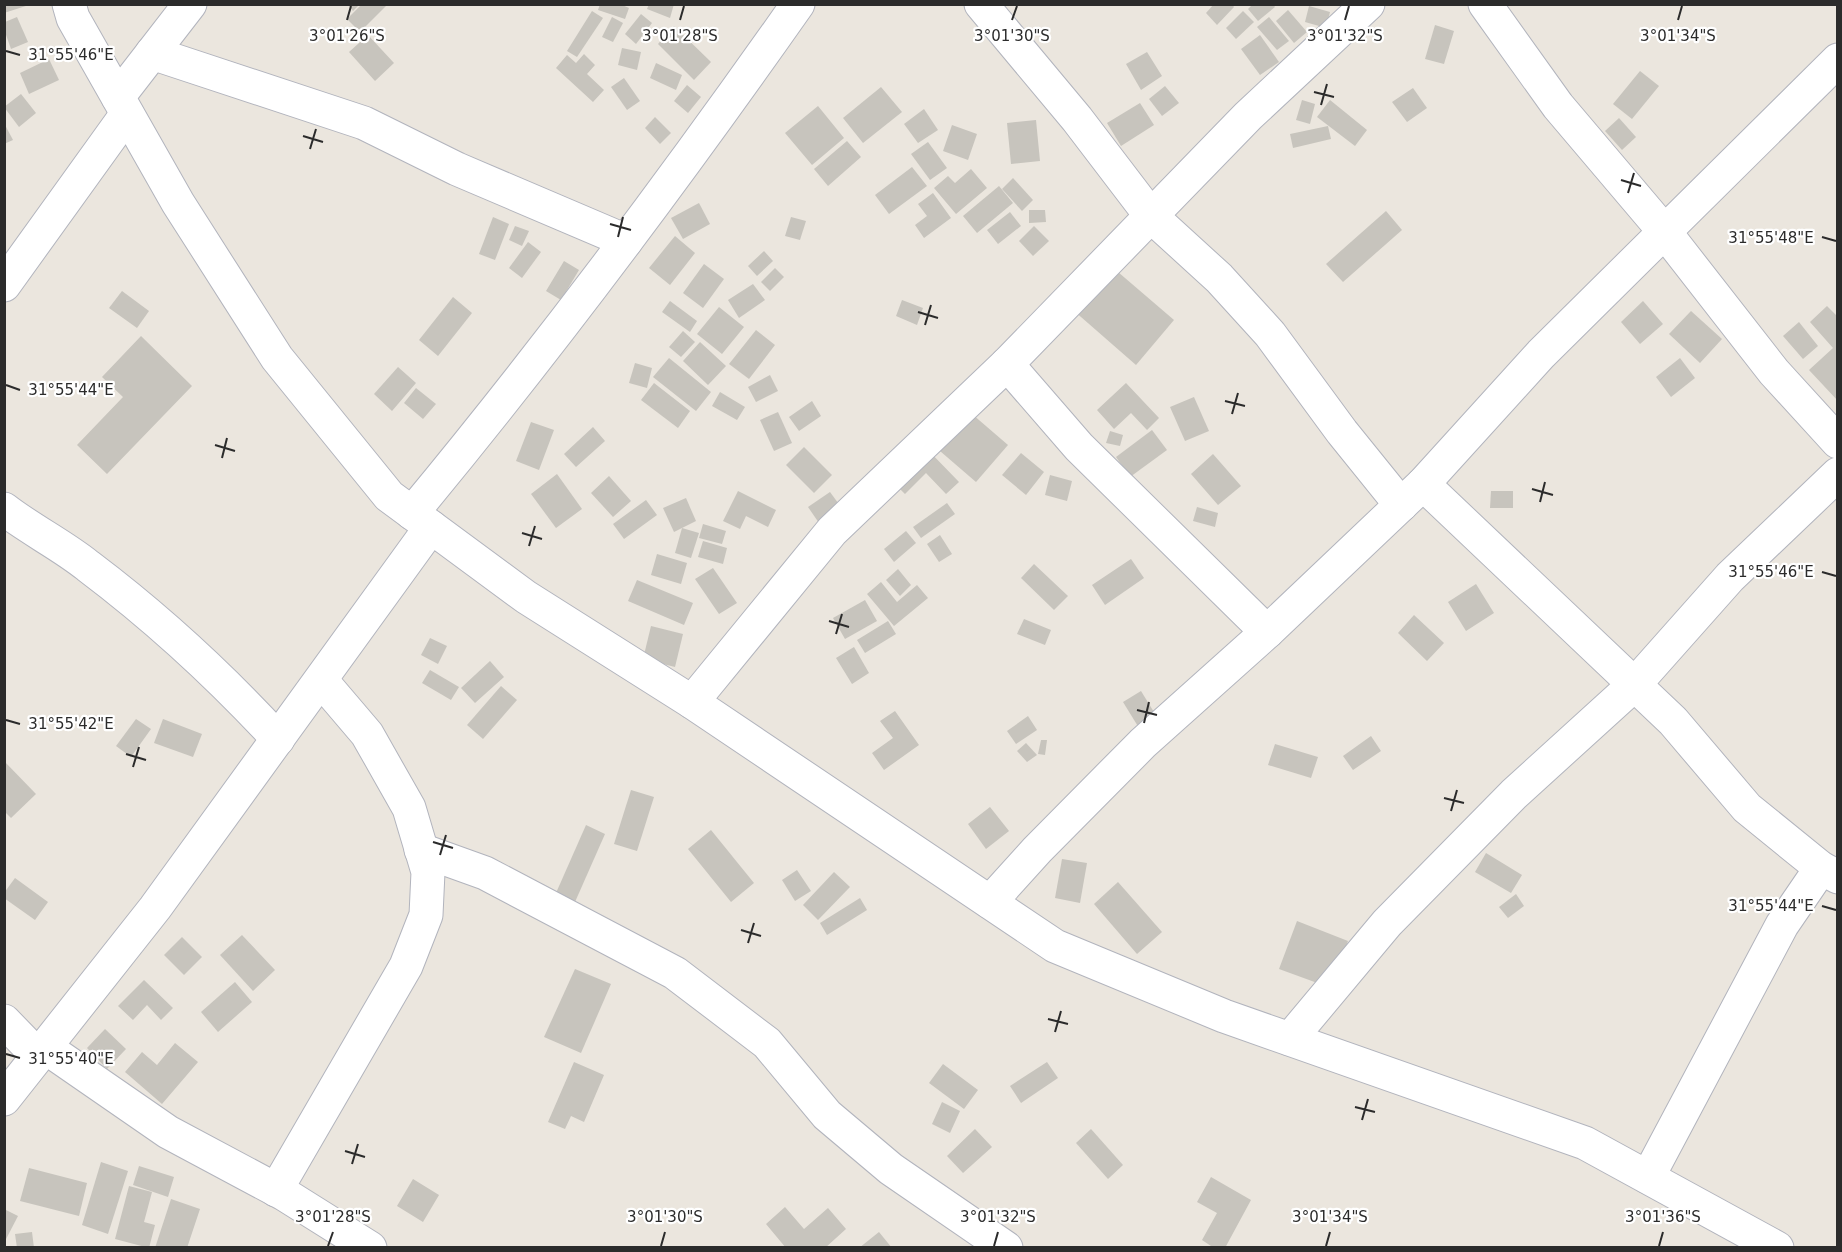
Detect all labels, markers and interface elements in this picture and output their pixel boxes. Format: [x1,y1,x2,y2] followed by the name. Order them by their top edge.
[309,27,385,45] text: 3°01'26"S
[642,27,718,45] text: 3°01'28"S
[974,27,1050,45] text: 3°01'30"S
[1307,27,1383,45] text: 3°01'32"S
[1640,27,1716,45] text: 3°01'34"S
[28,46,114,64] text: 31°55'46"E
[1728,229,1814,247] text: 31°55'48"E
[28,381,114,399] text: 31°55'44"E
[1728,563,1814,581] text: 31°55'46"E
[28,715,114,733] text: 31°55'42"E
[1728,897,1814,915] text: 31°55'44"E
[28,1050,114,1068] text: 31°55'40"E
[295,1208,371,1226] text: 3°01'28"S
[627,1208,703,1226] text: 3°01'30"S
[960,1208,1036,1226] text: 3°01'32"S
[1292,1208,1368,1226] text: 3°01'34"S
[1625,1208,1701,1226] text: 3°01'36"S

